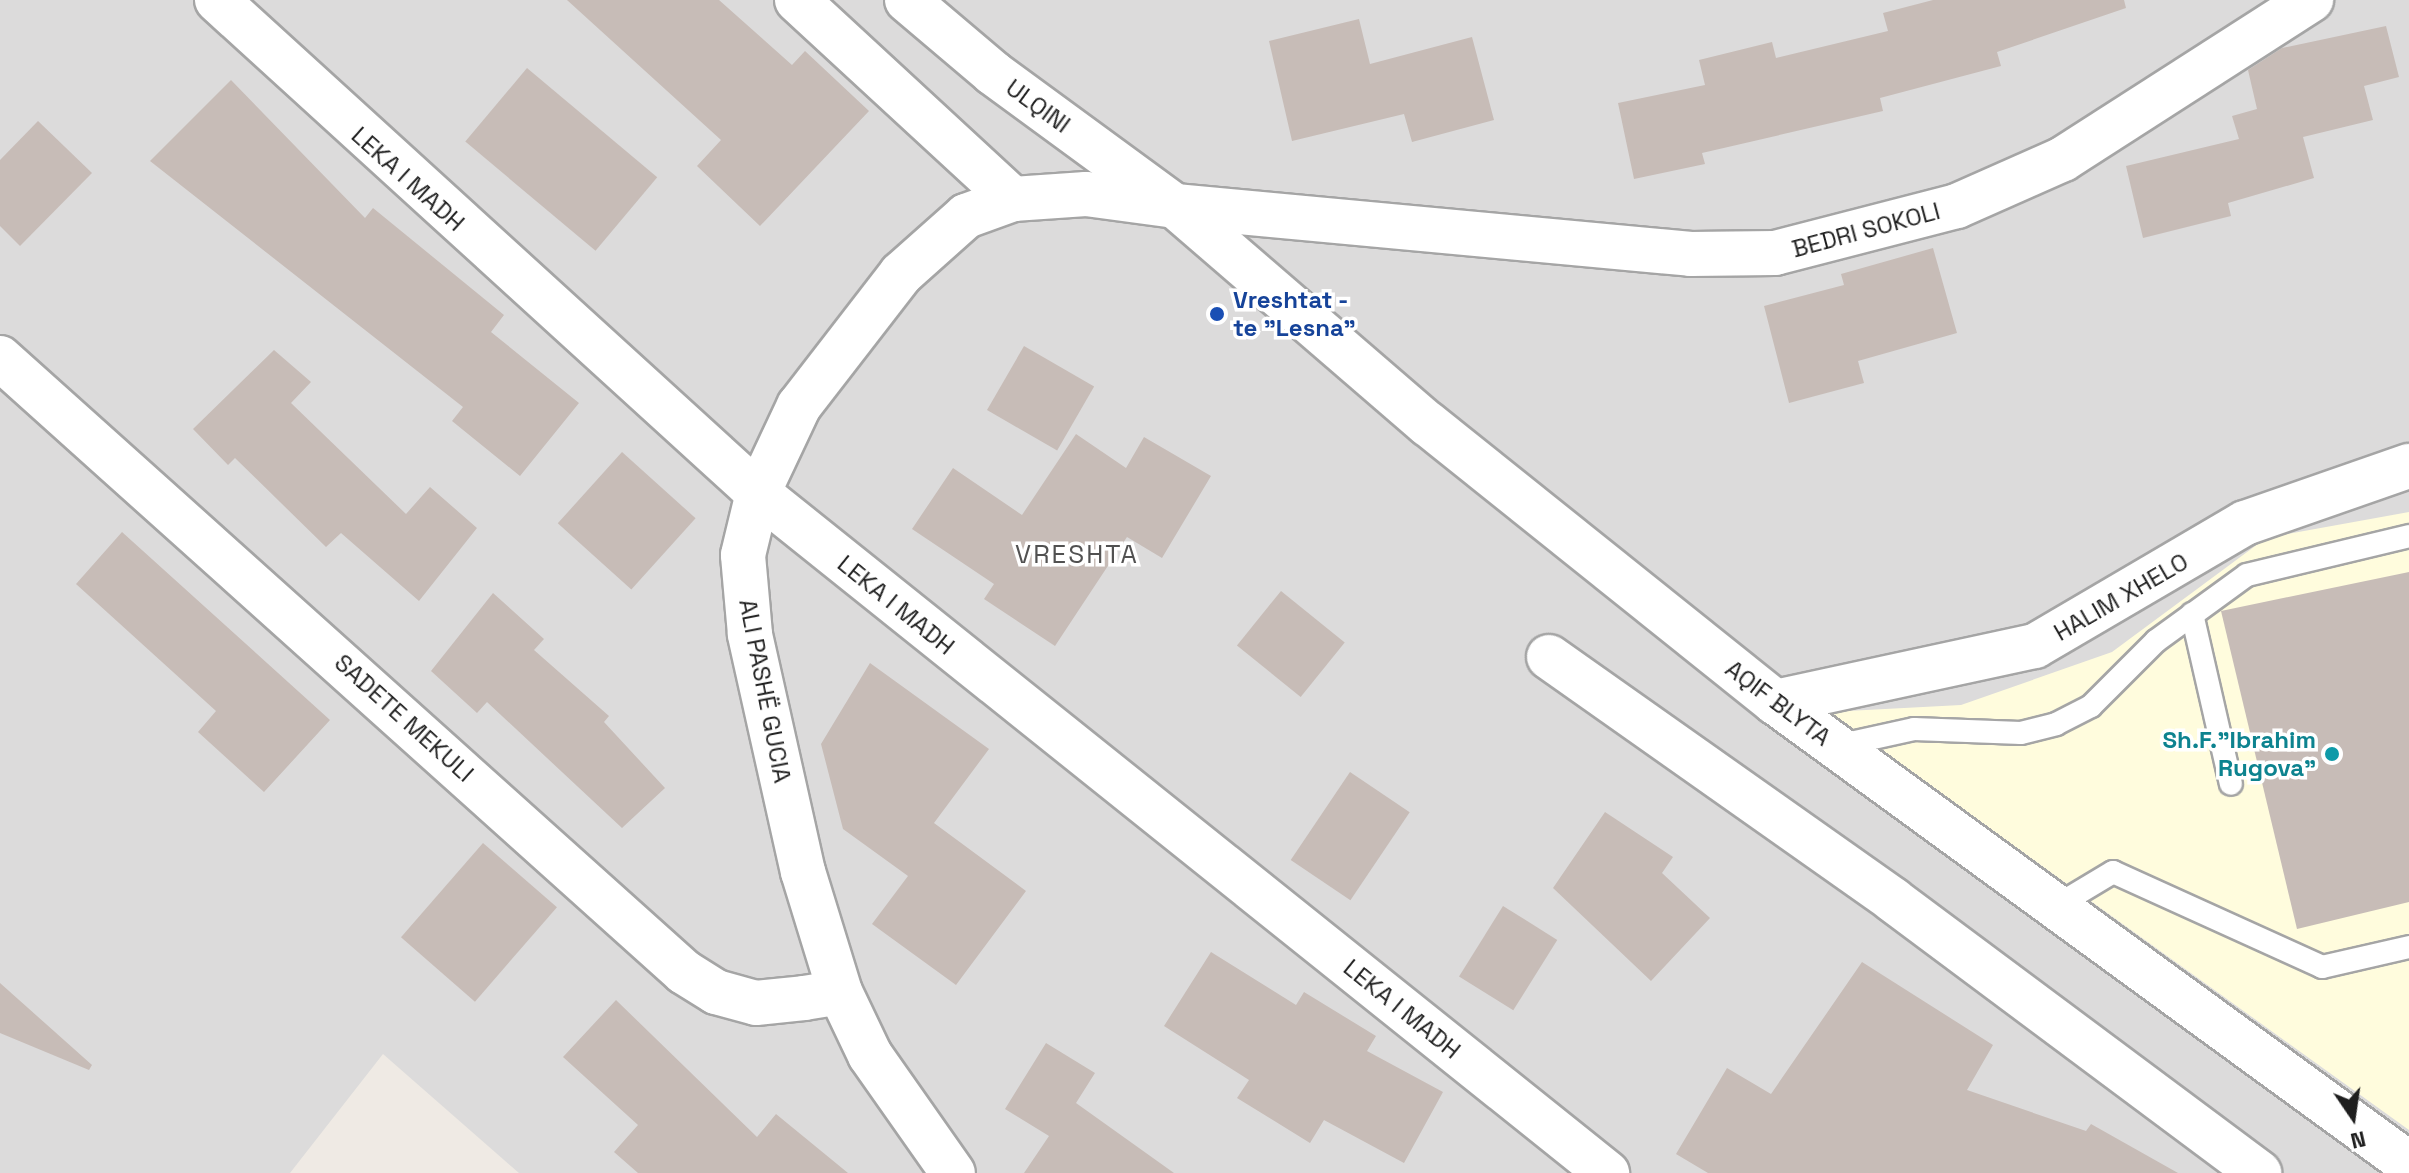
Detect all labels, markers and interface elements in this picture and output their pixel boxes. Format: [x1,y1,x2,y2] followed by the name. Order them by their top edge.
[1000,73,1076,139] street label: ULQINI
[346,121,470,237] street label: LEKA I MADH
[1789,196,1943,264] street label: BEDRI SOKOLI
[1233,286,1356,342] place label: Vreshtat - te "Lesna"
[1208,305,1226,323] marker: Vreshtat - te "Lesna"
[1015,539,1139,571] district label: VRESHTA
[2049,547,2193,647] street label: HALIM XHELO
[832,549,960,661] street label: LEKA I MADH
[733,597,797,785] street label: ALI PASHË GUCIA
[329,648,479,788] street label: SADETE MEKULI
[1720,654,1836,752] street label: AQIF BLYTA
[2163,726,2316,782] place label: Sh.F."Ibrahim Rugova"
[2323,745,2341,763] marker: Sh.F."Ibrahim Rugova"
[1338,953,1466,1065] street label: LEKA I MADH
[2313,1077,2393,1157] north arrow
[2348,1125,2369,1156] text: N

